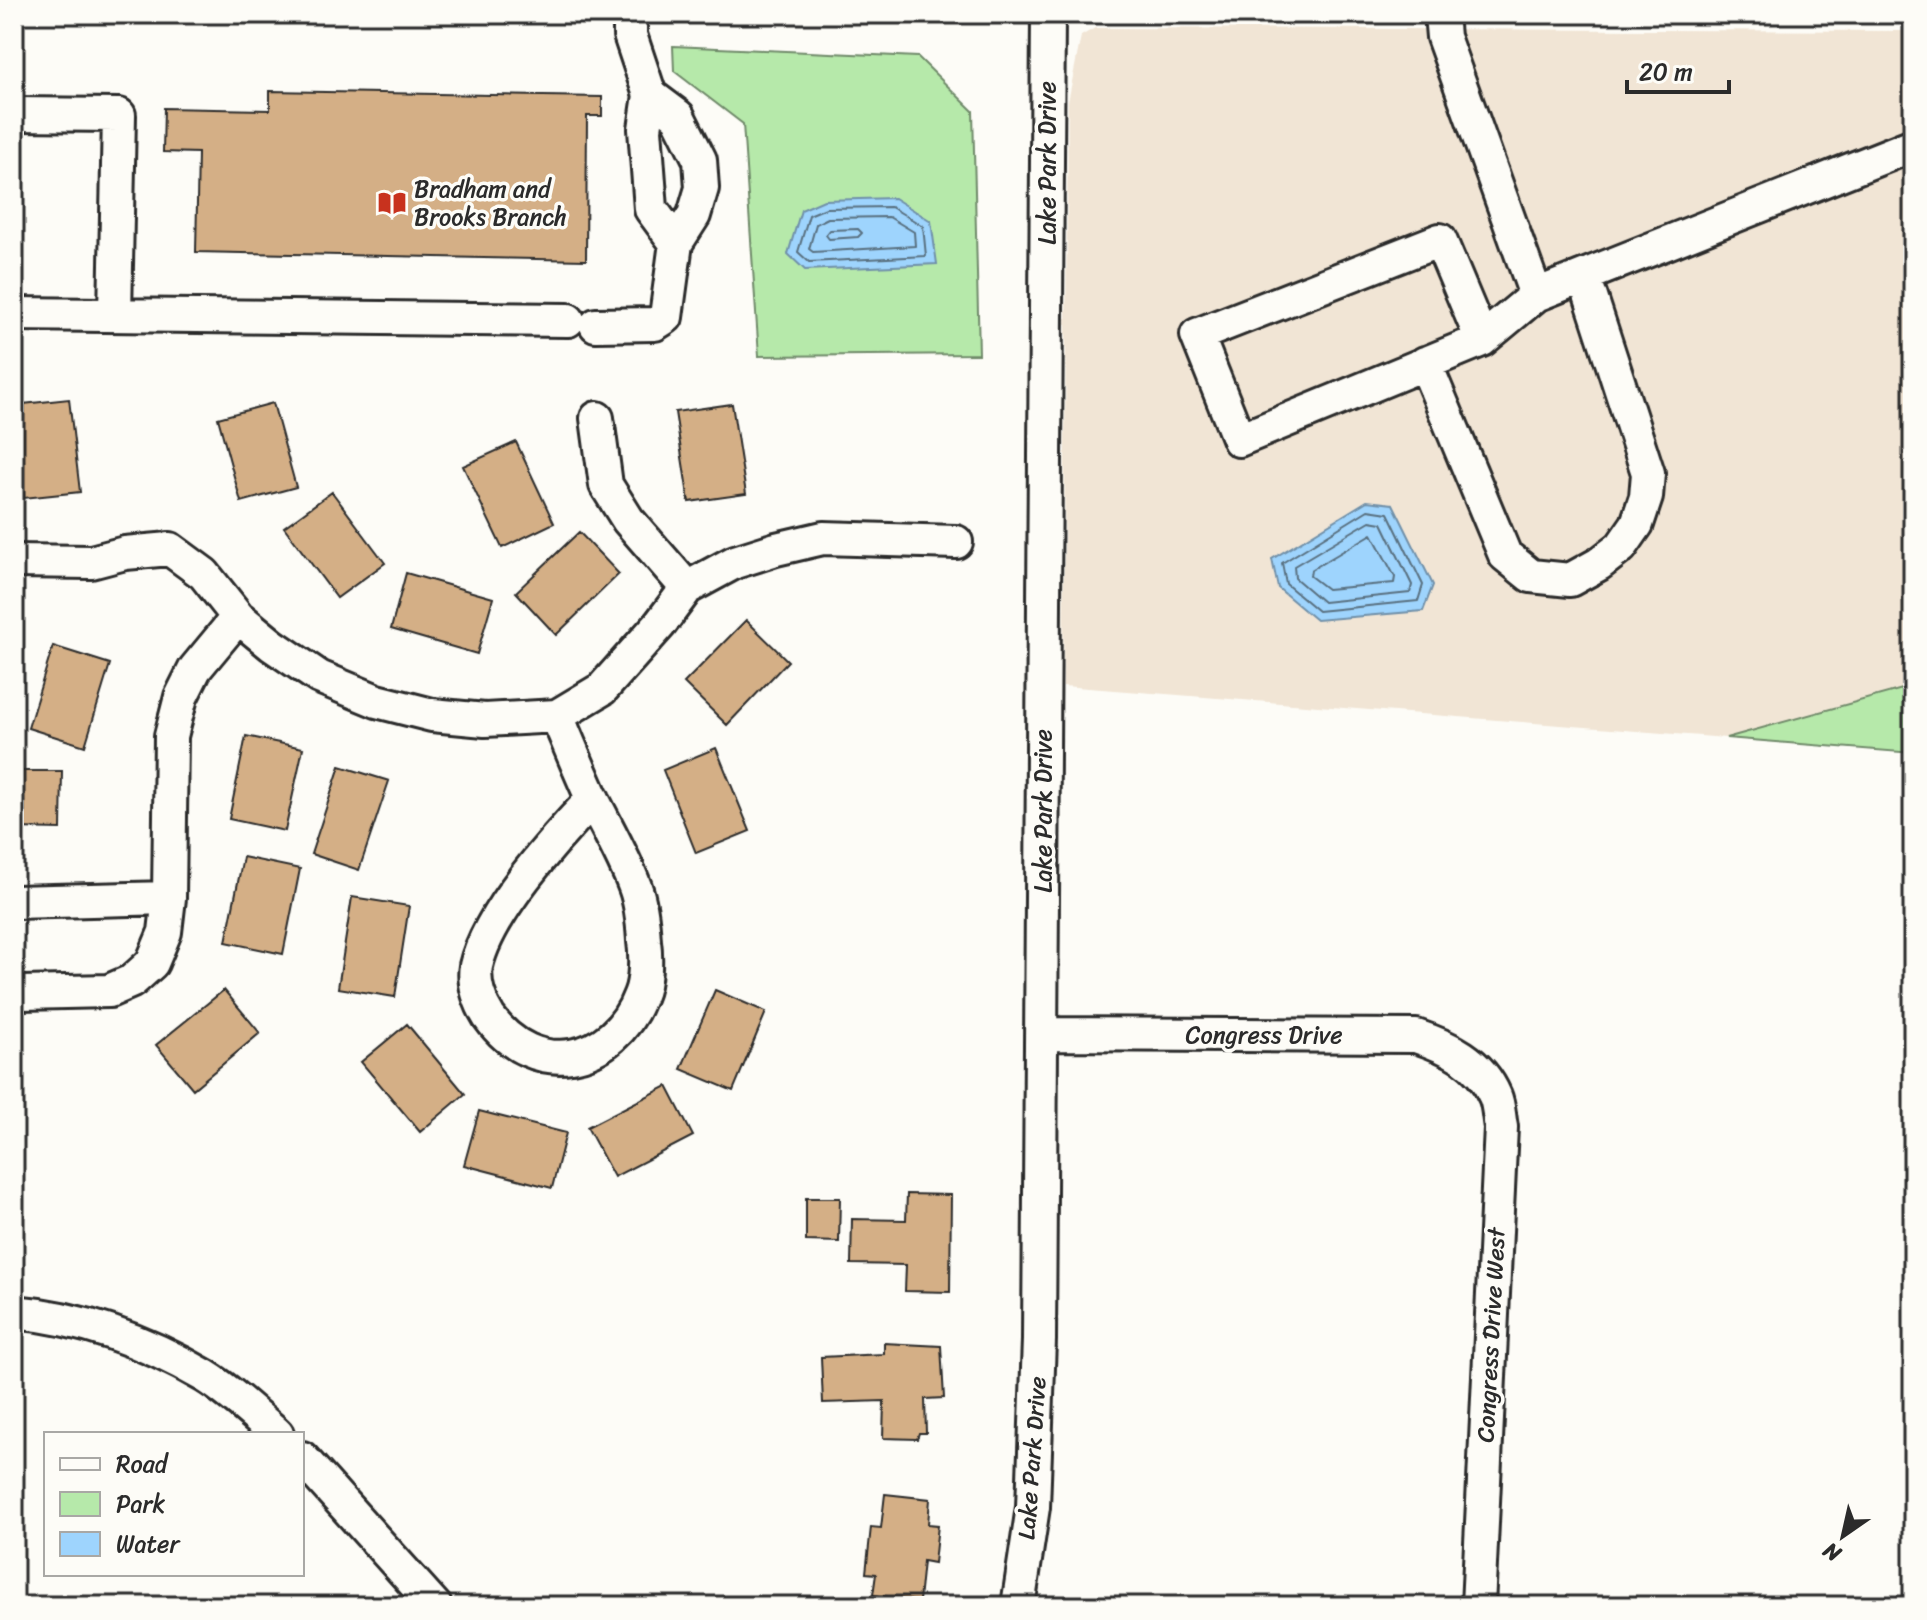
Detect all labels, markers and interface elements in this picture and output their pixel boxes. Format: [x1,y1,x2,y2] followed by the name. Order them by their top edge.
[1627,44,1729,94] scale bar
[1639,51,1693,93] text: 20 m
[1026,81,1068,245] street label: Lake Park Drive
[414,168,567,238] place label: Bradham and Brooks Branch
[377,188,407,218] library icon: Bradham and Brooks Branch
[1022,729,1064,893] street label: Lake Park Drive
[1185,1014,1343,1056] street label: Congress Drive
[1464,1225,1518,1444] street label: Congress Drive West
[1005,1375,1059,1541] street label: Lake Park Drive
[44,1432,304,1576] legend
[116,1443,170,1485] text: Road
[116,1483,165,1525] text: Park
[1803,1496,1883,1576] north arrow
[116,1523,181,1565] text: Water
[1814,1531,1850,1573] text: N

